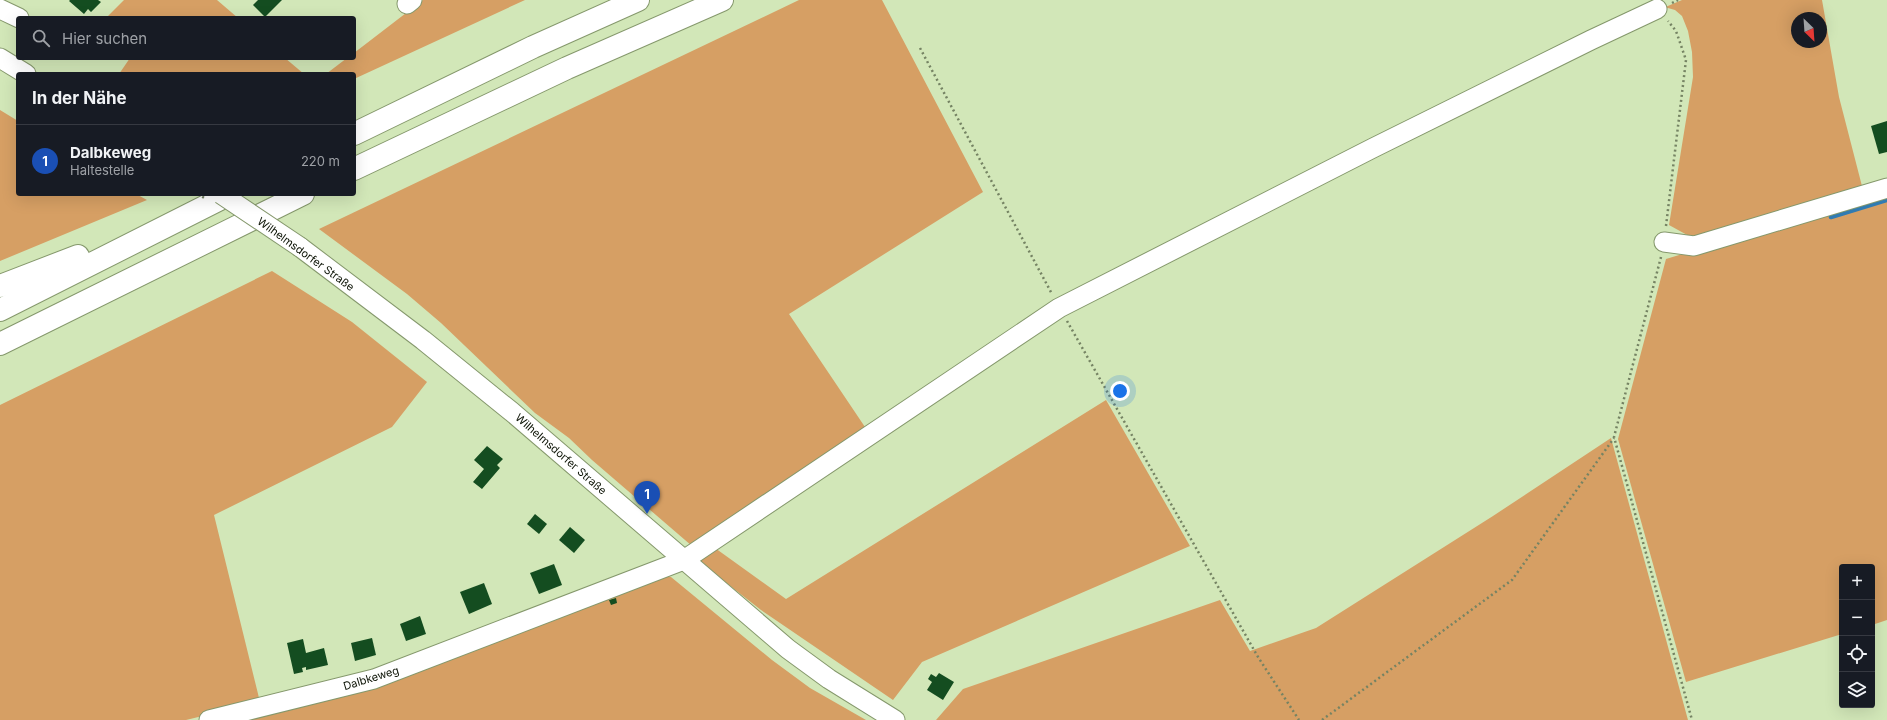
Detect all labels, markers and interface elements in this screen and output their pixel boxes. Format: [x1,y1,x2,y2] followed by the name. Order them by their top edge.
[1791,12,1827,48] north arrow
[16,16,356,60] search box
[30,27,52,49] icon: search
[62,29,147,48] text: Hier suchen
[32,88,127,108] text: In der Nähe
[70,143,151,162] text: Dalbkeweg
[42,153,48,169] text: 1
[301,153,340,169] text: 220 m
[70,162,134,178] text: Haltestelle
[255,214,357,294] street label: Wilhelmsdorfer Straße
[1110,381,1130,401] your location
[512,411,610,497] street label: Wilhelmsdorfer Straße
[634,481,660,514] pin: 1
[1839,564,1875,708] map controls
[1839,564,1875,600] button: +
[1839,600,1875,636] button: −
[1839,636,1875,672] button: locate
[341,663,401,693] street label: Dalbkeweg
[1839,672,1875,708] button: layers

